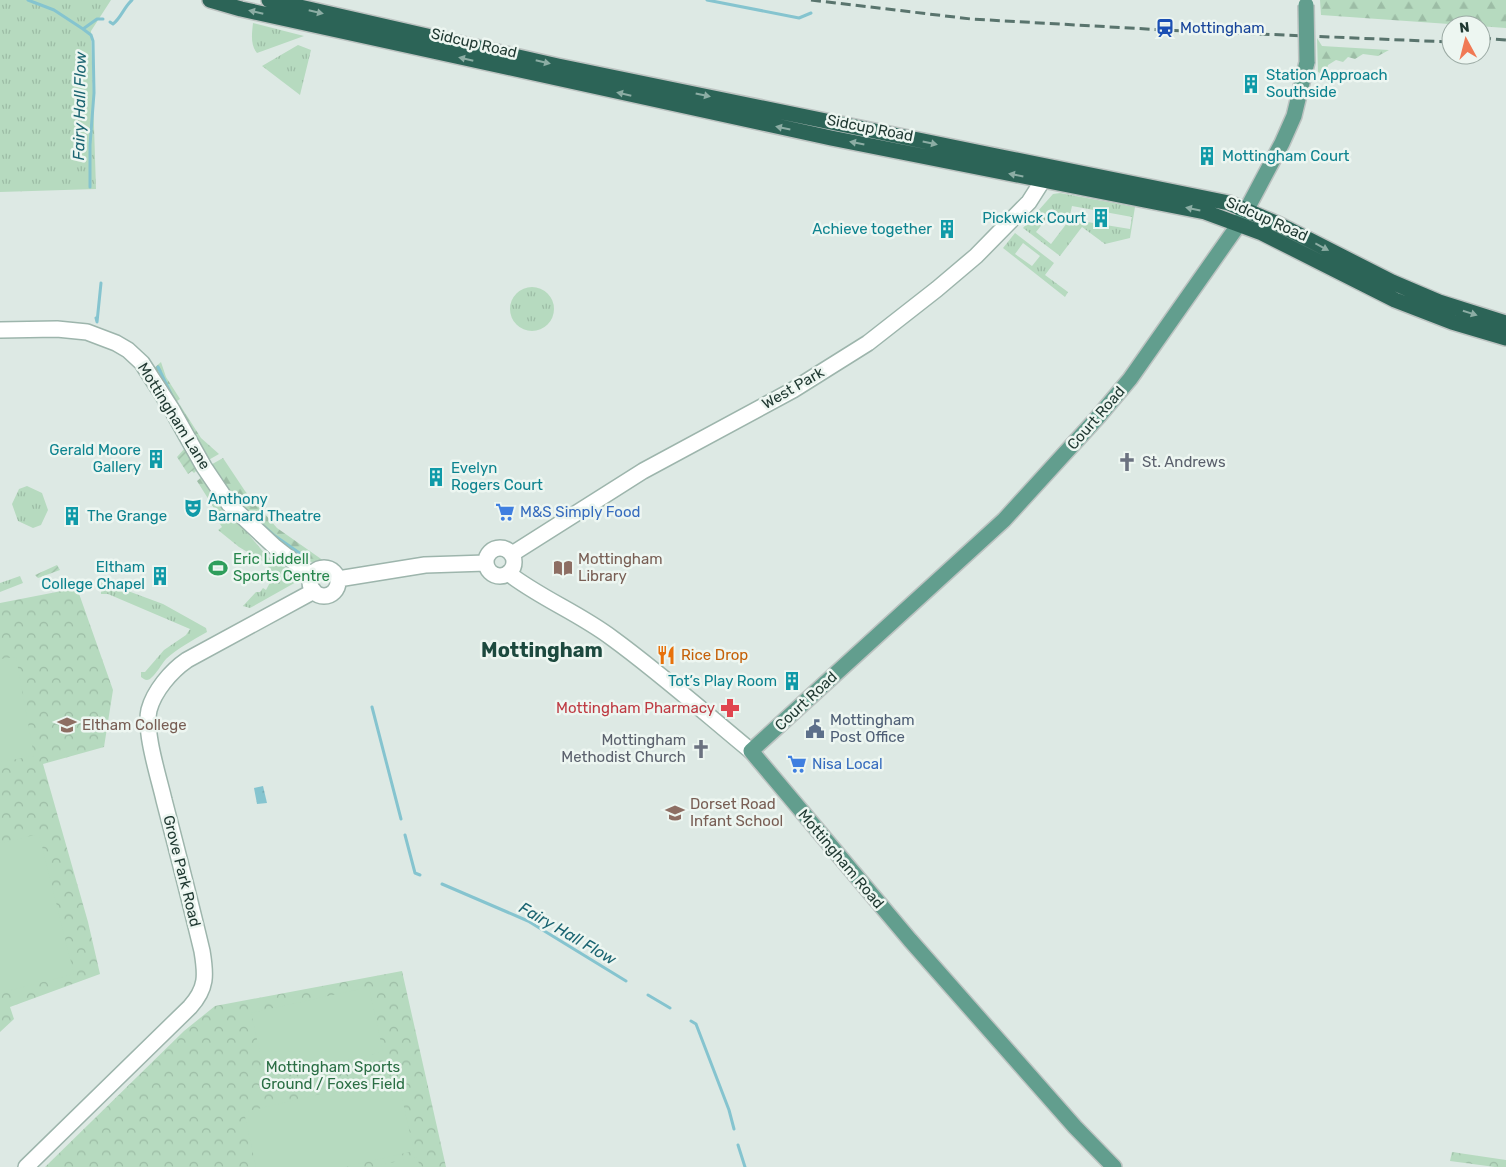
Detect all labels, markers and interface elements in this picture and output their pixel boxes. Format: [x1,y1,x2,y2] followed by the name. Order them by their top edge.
[248,8,263,16] one-way arrow
[309,8,324,16] one-way arrow
[1441,15,1491,65] north arrow
[1154,17,1176,39] station icon: Mottingham
[1180,19,1265,37] place label: Mottingham
[1458,19,1471,37] text: N
[429,24,519,62] street label: Sidcup Road
[69,51,90,161] water label: Fairy Hall Flow
[457,54,473,62] one-way arrow
[536,59,552,67] one-way arrow
[1266,66,1388,101] place label: Station Approach Southside
[1240,73,1262,95] building icon: Station Approach Southside
[617,90,632,98] one-way arrow
[695,92,711,100] one-way arrow
[825,111,915,145] street label: Sidcup Road
[775,124,791,132] one-way arrow
[848,139,864,147] one-way arrow
[923,139,939,147] one-way arrow
[1196,145,1218,167] building icon: Mottingham Court
[1222,147,1350,165] place label: Mottingham Court
[1008,171,1024,179] one-way arrow
[1223,193,1311,245] street label: Sidcup Road
[1185,205,1200,213] one-way arrow
[1090,207,1112,229] building icon: Pickwick Court
[982,209,1086,227] place label: Pickwick Court
[936,218,958,240] building icon: Achieve together
[812,220,932,238] place label: Achieve together
[1315,243,1329,251] one-way arrow
[1463,309,1478,317] one-way arrow
[134,359,214,473] street label: Mottingham Lane
[759,363,827,413] street label: West Park
[1063,383,1129,453] street label: Court Road
[49,441,141,476] place label: Gerald Moore Gallery
[145,448,167,470] building icon: Gerald Moore Gallery
[1116,451,1138,473] church icon: St. Andrews
[1142,453,1226,471] place label: St. Andrews
[451,459,543,494] place label: Evelyn Rogers Court
[425,466,447,488] building icon: Evelyn Rogers Court
[208,490,321,525] place label: Anthony Barnard Theatre
[182,497,204,519] theatre icon: Anthony Barnard Theatre
[494,501,516,523] supermarket icon: M&S Simply Food
[520,503,641,521] place label: M&S Simply Food
[61,505,83,527] building icon: The Grange
[87,507,167,525] place label: The Grange
[233,550,330,585] place label: Eric Liddell Sports Centre
[578,550,663,585] place label: Mottingham Library
[207,557,229,579] sports icon: Eric Liddell Sports Centre
[552,557,574,579] library icon: Mottingham Library
[41,558,145,593] place label: Eltham College Chapel
[149,565,171,587] building icon: Eltham College Chapel
[481,638,603,662] district label: Mottingham
[655,644,677,666] restaurant icon: Rice Drop
[681,646,748,664] place label: Rice Drop
[771,668,841,734] street label: Court Road
[781,670,803,692] building icon: Tot’s Play Room
[668,672,777,690] place label: Tot’s Play Room
[719,697,741,719] pharmacy icon: Mottingham Pharmacy
[556,699,715,717] place label: Mottingham Pharmacy
[830,711,915,746] place label: Mottingham Post Office
[56,714,78,736] school or university icon: Eltham College
[82,716,187,734] place label: Eltham College
[804,718,826,740] public building icon: Mottingham Post Office
[561,731,686,766] place label: Mottingham Methodist Church
[690,738,712,760] church icon: Mottingham Methodist Church
[786,753,808,775] supermarket icon: Nisa Local
[812,755,883,773] place label: Nisa Local
[690,795,783,830] place label: Dorset Road Infant School
[664,802,686,824] school or university icon: Dorset Road Infant School
[794,806,888,912] street label: Mottingham Road
[159,813,205,929] street label: Grove Park Road
[516,898,620,969] water label: Fairy Hall Flow
[261,1058,405,1093] park label: Mottingham Sports Ground / Foxes Field

